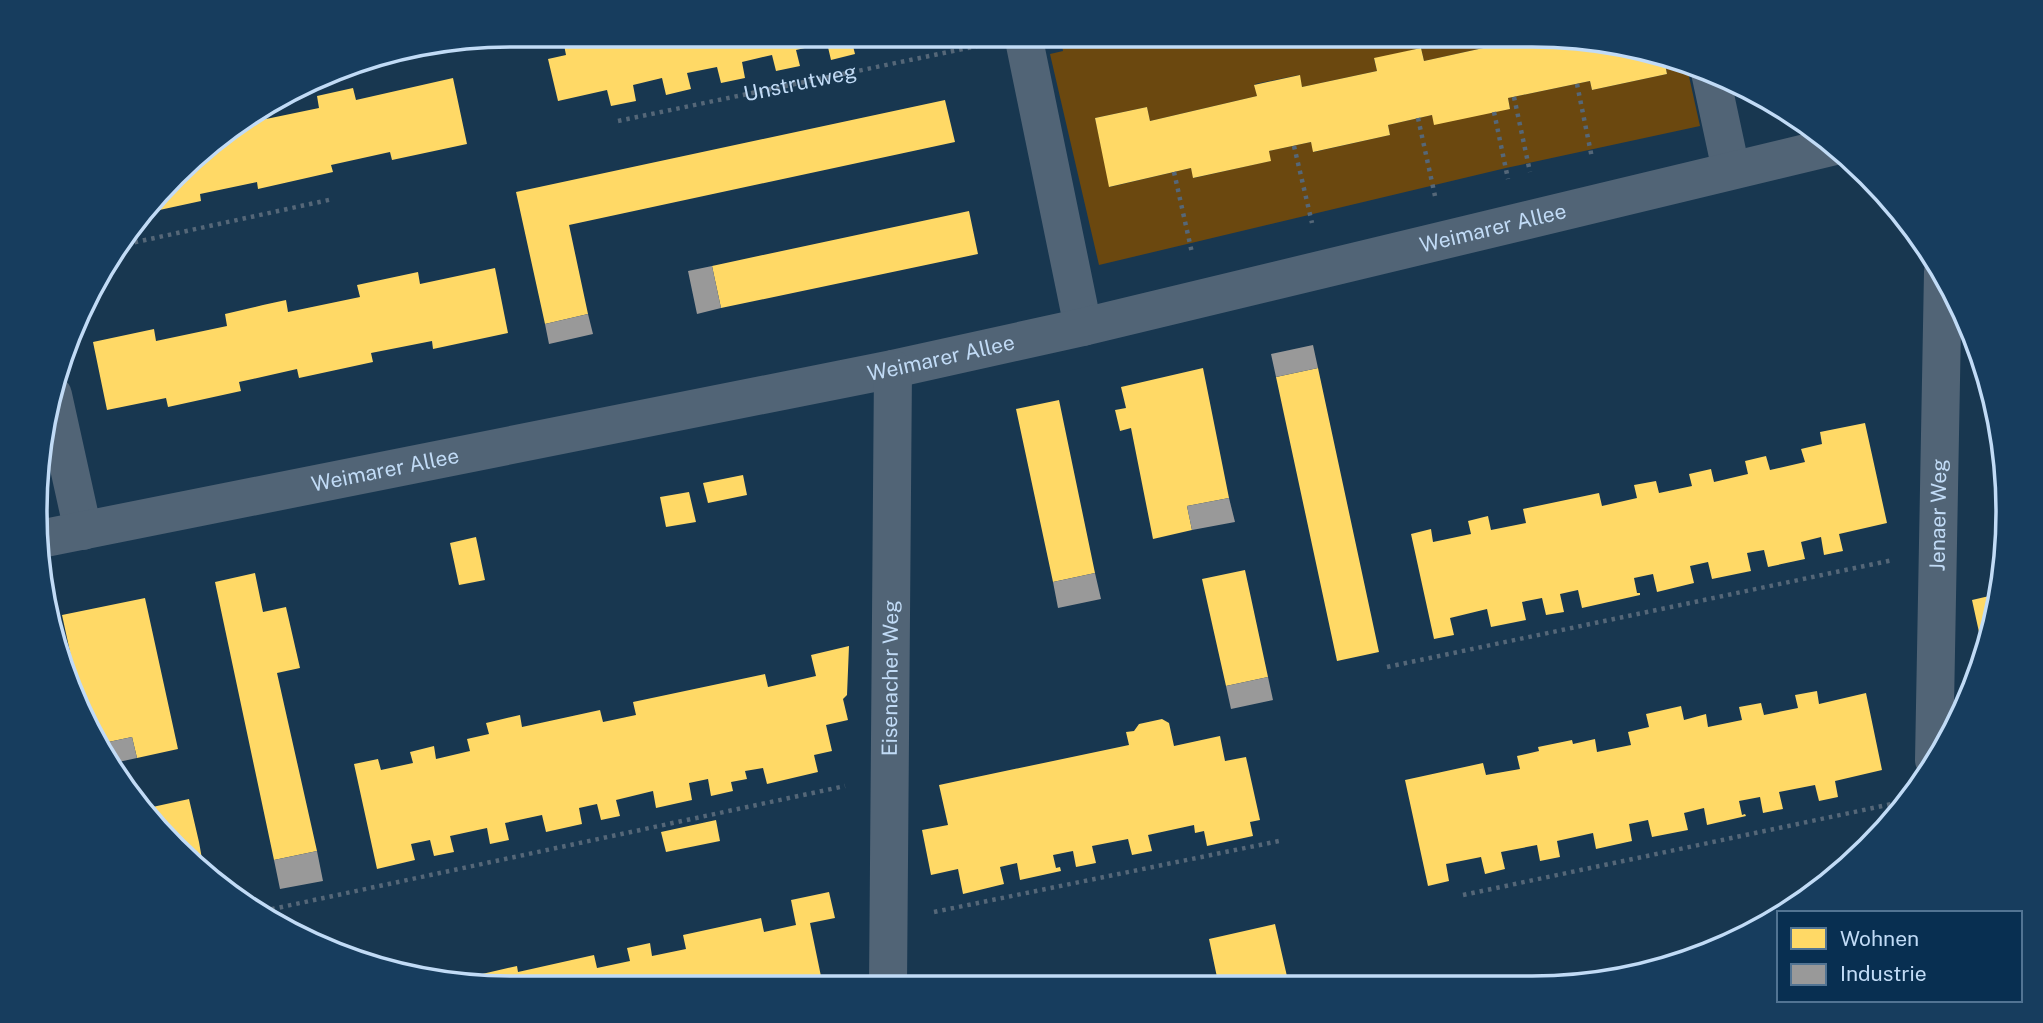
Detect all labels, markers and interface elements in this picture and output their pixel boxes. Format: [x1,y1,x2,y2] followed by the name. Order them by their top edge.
[741,58,859,106] street label: Unstrutweg
[1417,198,1569,258] street label: Weimarer Allee
[865,329,1017,386] street label: Weimarer Allee
[309,443,461,497] street label: Weimarer Allee
[1924,459,1952,572] street label: Jenaer Weg
[877,600,903,756] street label: Eisenacher Weg
[1777,911,2022,1002] legend
[1840,926,1919,951] text: Wohnen
[1840,961,1927,986] text: Industrie

